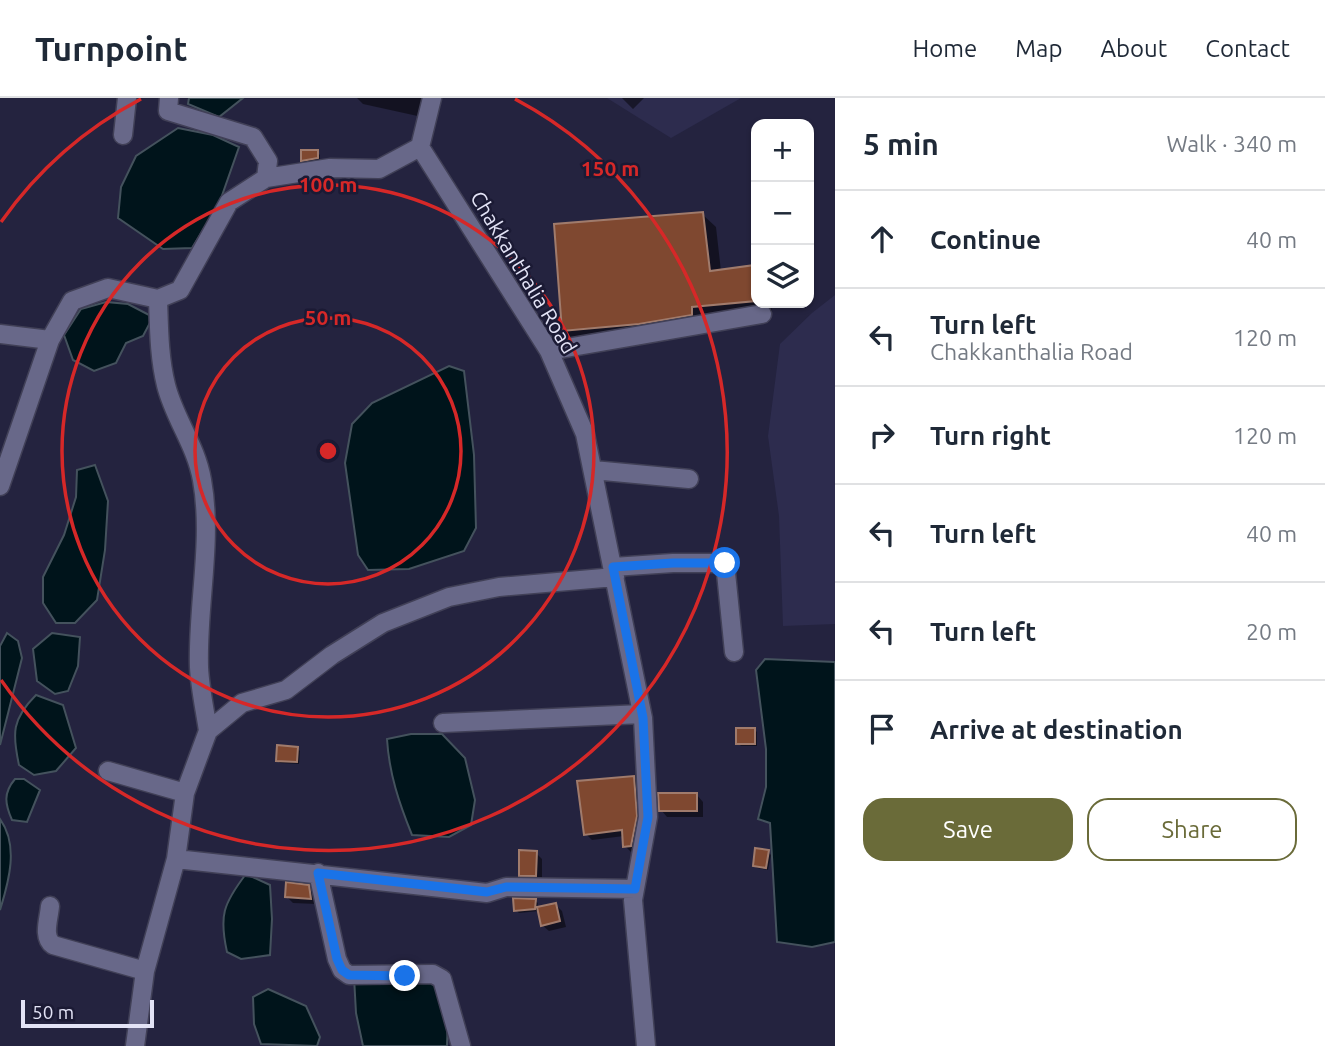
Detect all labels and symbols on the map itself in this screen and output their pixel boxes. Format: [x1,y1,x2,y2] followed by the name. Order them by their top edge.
[581,156,639,180] text: 150 m
[299,172,357,196] text: 100 m
[466,186,582,358] street label: Chakkanthalia Road
[305,305,351,329] text: 50 m
[316,439,340,463] centre of rings
[709,547,740,578] route start
[389,960,420,991] route end
[21,997,154,1029] scale bar

